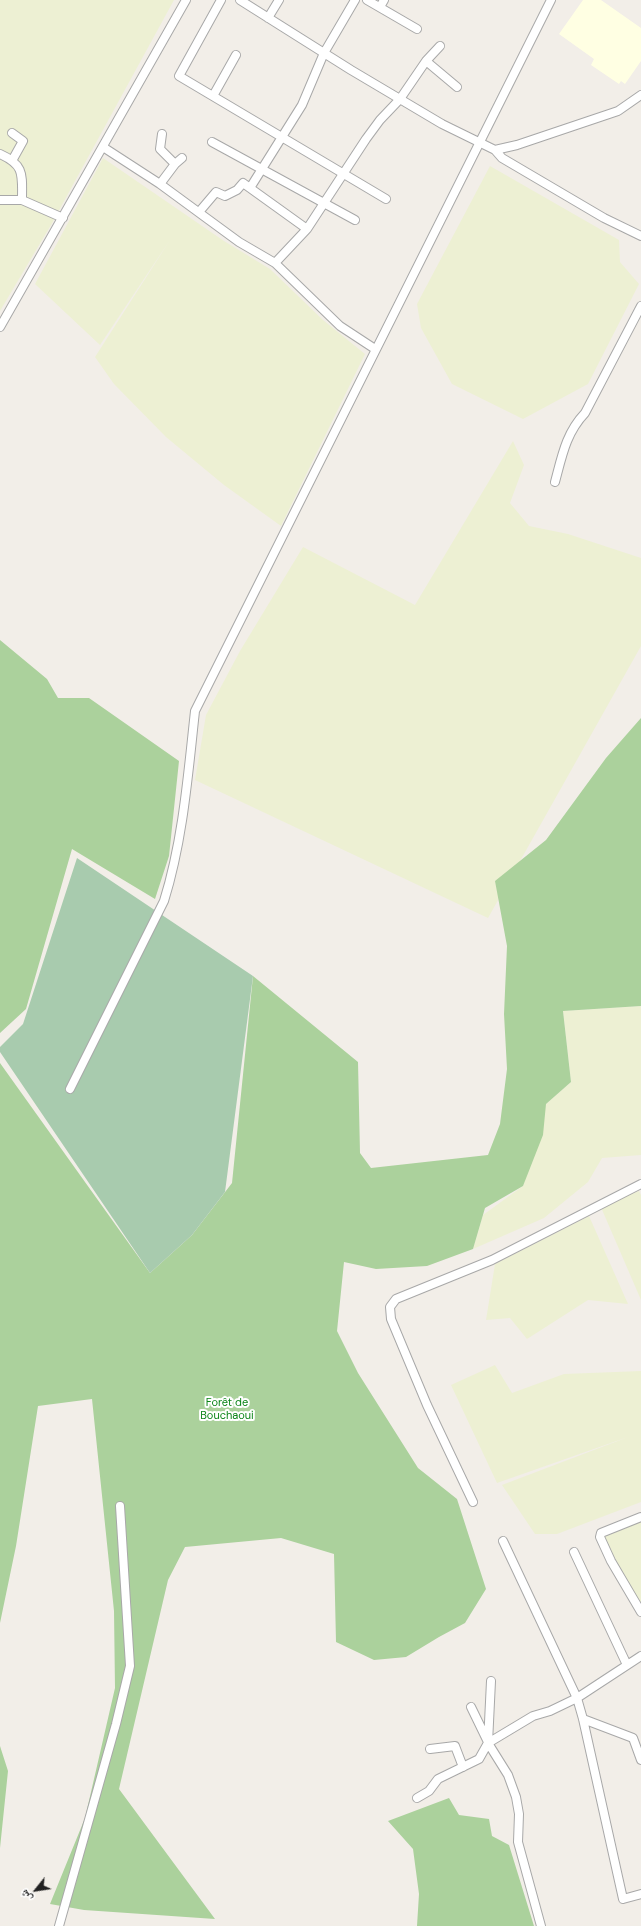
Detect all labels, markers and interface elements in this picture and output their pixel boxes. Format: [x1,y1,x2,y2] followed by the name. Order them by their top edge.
[200,1396,254,1422] park label: Forêt de Bouchaoui
[16,1870,56,1910] north arrow
[17,1887,35,1905] text: ش

